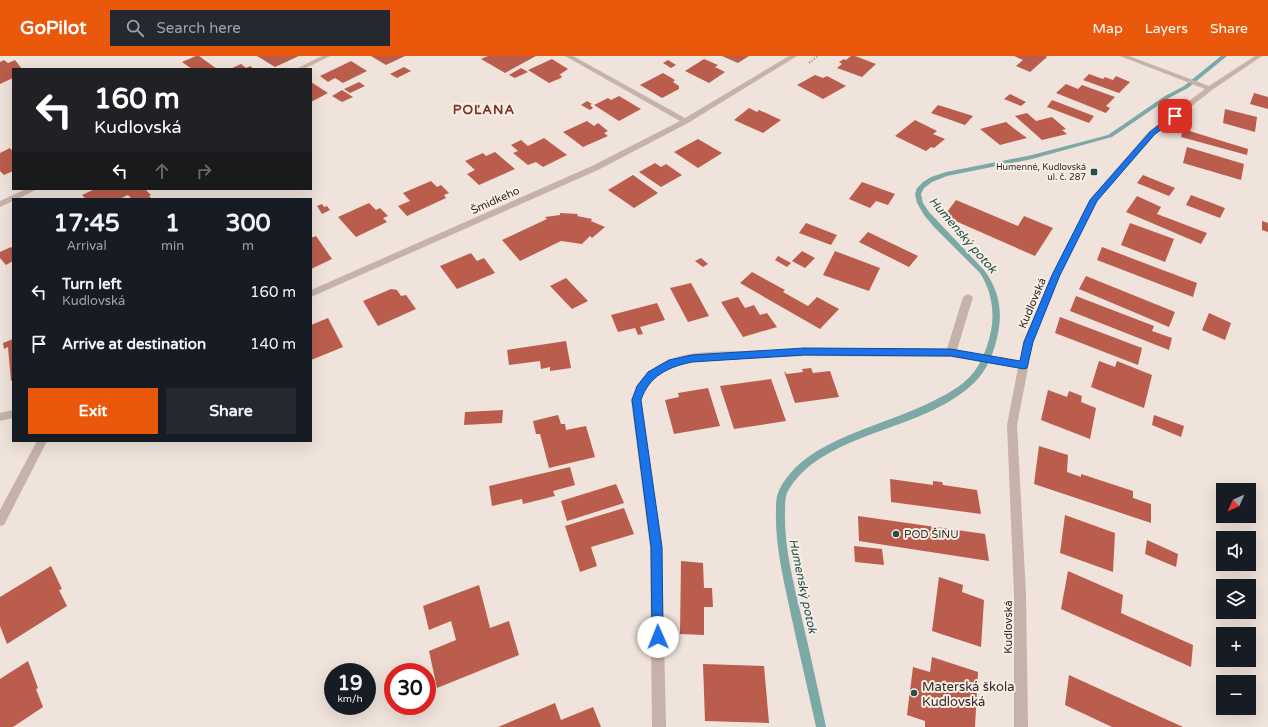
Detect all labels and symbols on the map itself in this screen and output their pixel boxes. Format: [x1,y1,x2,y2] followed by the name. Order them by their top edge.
[1158,99,1192,133] pin
[453,102,515,118] district label: POĽANA
[996,162,1086,183] place label: Humenné, Kudlovská ul. č. 287
[1089,167,1099,177] marker: Humenné, Kudlovská ul. č. 287
[468,183,522,217] street label: Šmidkeho
[926,194,1001,277] water label: Humenský potok
[1016,276,1049,330] street label: Kudlovská
[1216,483,1256,523] north arrow
[904,527,959,541] place label: POD ŠINU
[891,529,901,539] marker: POD ŠINU
[786,537,820,636] water label: Humenský potok
[1002,600,1015,654] street label: Kudlovská
[637,616,679,658] position arrow
[384,663,436,715] speed limit sign: 30
[922,679,1014,710] place label: Materská škola Kudlovská
[909,688,919,698] marker: Materská škola Kudlovská

